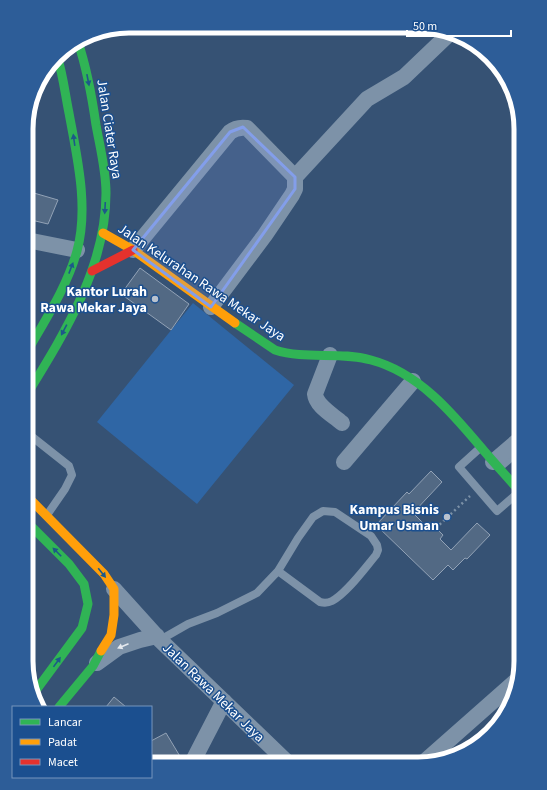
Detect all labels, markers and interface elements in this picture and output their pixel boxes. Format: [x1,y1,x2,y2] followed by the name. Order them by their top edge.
[407,12,511,38] scale bar
[413,18,437,35] text: 50 m
[85,73,91,86] one-way arrow
[91,78,127,180] street label: Jalan Ciater Raya
[71,134,77,146] one-way arrow
[102,202,109,214] one-way arrow
[114,219,289,347] street label: Jalan Kelurahan Rawa Mekar Jaya
[68,261,74,273] one-way arrow
[40,282,147,318] place label: Kantor Lurah Rawa Mekar Jaya
[150,294,160,304] marker: Kantor Lurah Rawa Mekar Jaya
[61,324,67,336] one-way arrow
[349,500,439,536] place label: Kampus Bisnis Umar Usman
[442,512,452,522] marker: Kampus Bisnis Umar Usman
[52,547,62,557] one-way arrow
[98,567,107,578] one-way arrow
[158,639,269,747] street label: Jalan Rawa Mekar Jaya
[117,643,128,649] one-way arrow
[53,657,61,667] one-way arrow
[12,706,152,778] legend
[48,714,83,731] text: Lancar
[48,734,77,751] text: Padat
[48,754,78,771] text: Macet

